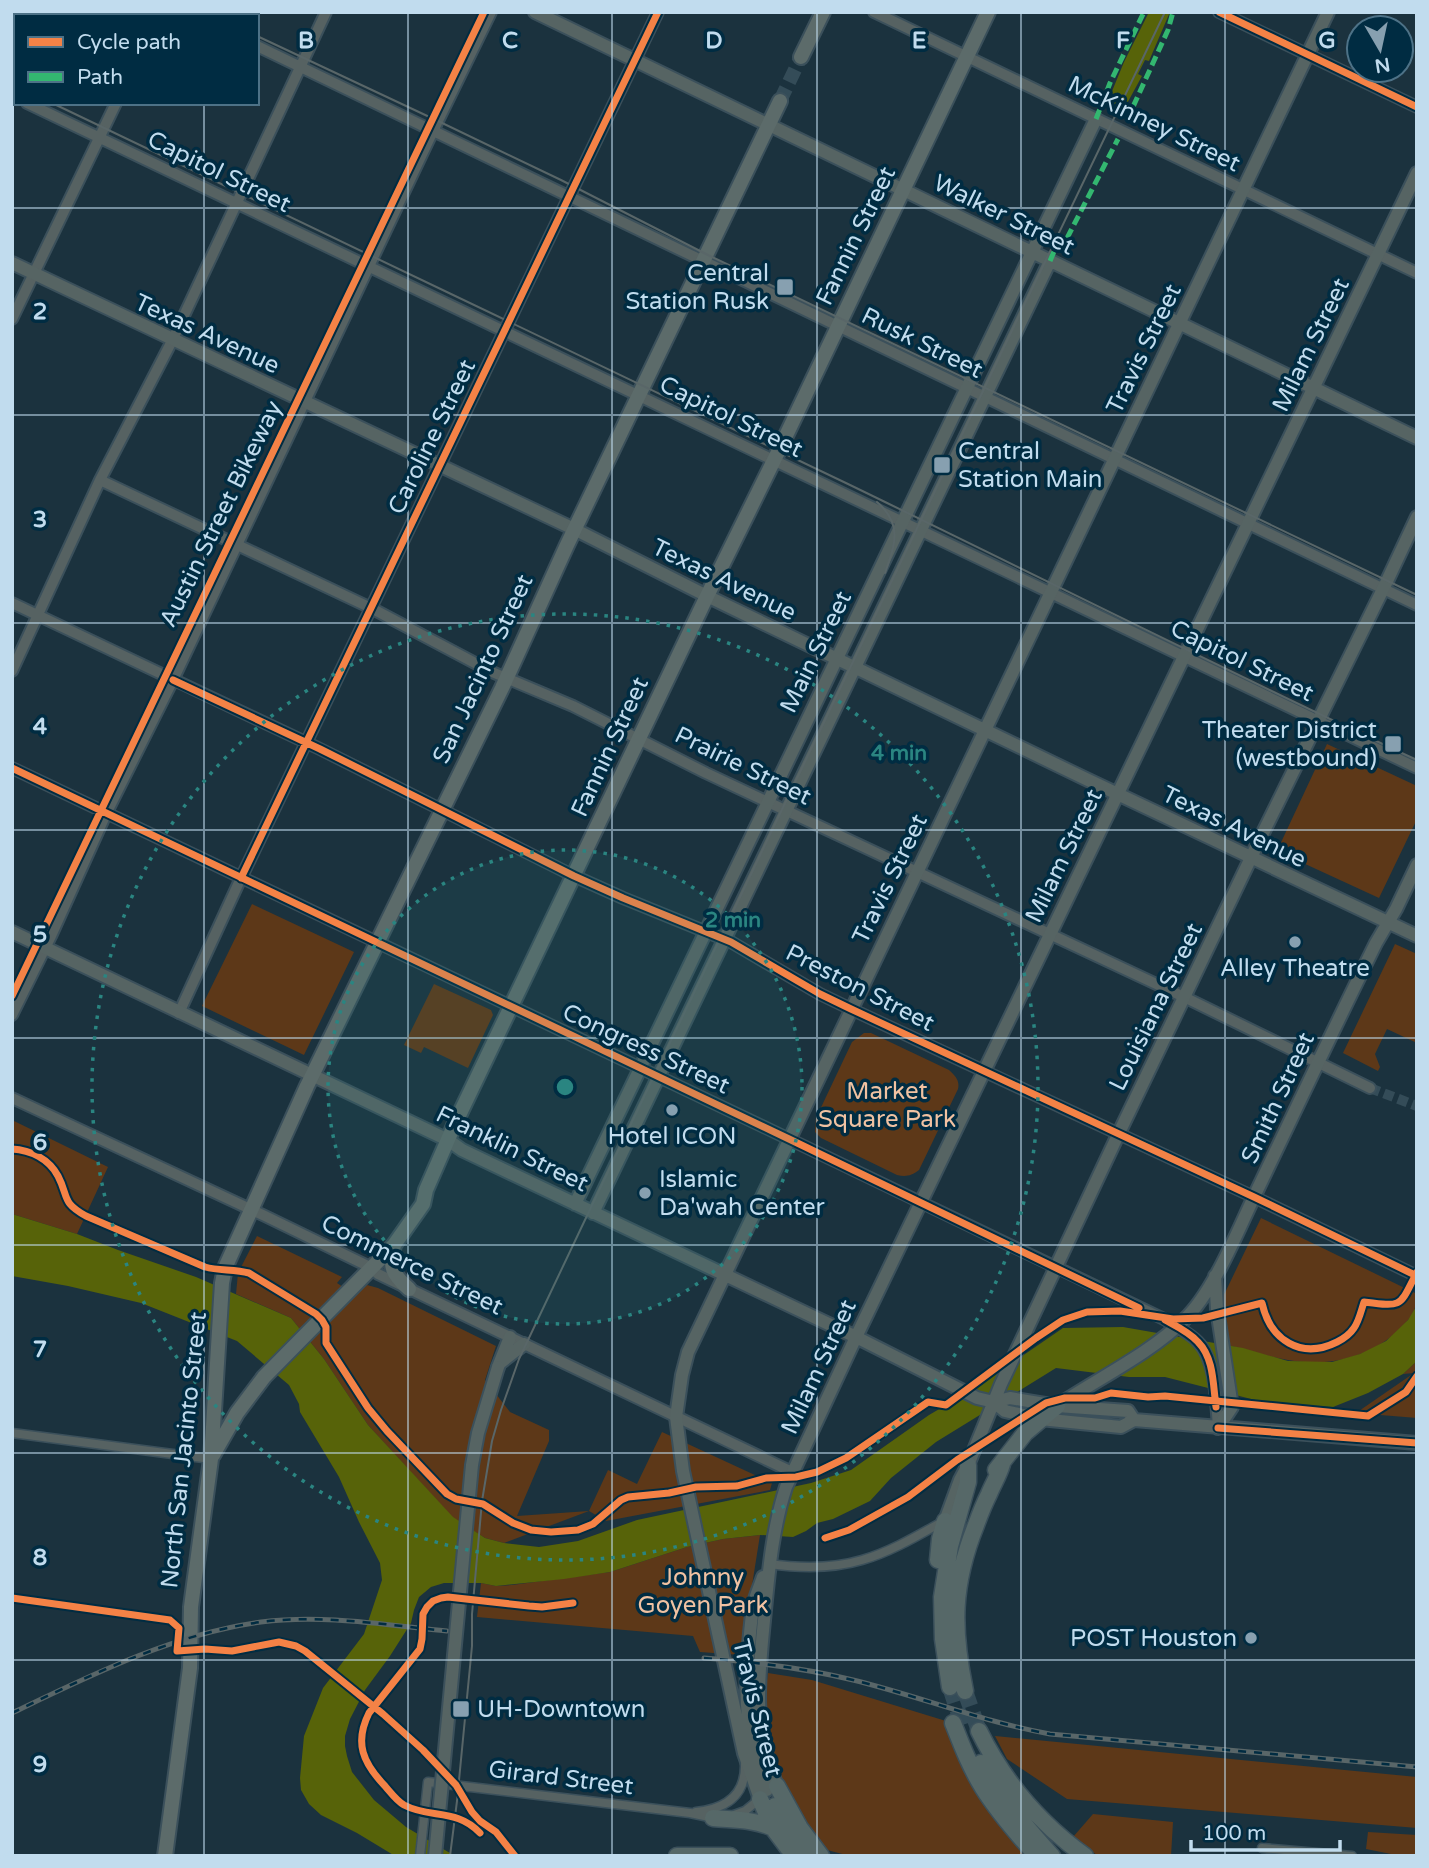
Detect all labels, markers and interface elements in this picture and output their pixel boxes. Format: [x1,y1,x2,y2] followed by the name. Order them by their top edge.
[14,14,259,105] legend
[1345,14,1415,84] north arrow
[298,27,314,55] text: B
[502,27,518,55] text: C
[705,27,723,55] text: D
[912,27,926,55] text: E
[1116,27,1130,55] text: F
[1318,27,1336,55] text: G
[77,30,181,55] text: Cycle path
[1373,53,1392,77] text: N
[77,65,123,90] text: Path
[1063,70,1245,178] street label: McKinney Street
[143,125,295,219] street label: Capitol Street
[810,162,902,310] street label: Fannin Street
[929,168,1079,262] street label: Walker Street
[625,259,769,316] place label: Central Station Rusk
[1266,273,1356,417] street label: Milam Street
[775,277,795,297] marker: Central Station Rusk
[1100,279,1188,419] street label: Travis Street
[130,288,284,380] street label: Texas Avenue
[33,298,47,326] text: 2
[857,301,987,385] street label: Rusk Street
[382,355,482,519] street label: Caroline Street
[655,370,807,464] street label: Capitol Street
[154,396,288,632] street label: Austin Street Bikeway
[958,437,1102,494] place label: Central Station Main
[932,455,952,475] marker: Central Station Main
[33,506,47,534] text: 3
[647,533,801,627] street label: Texas Avenue
[426,570,540,768] street label: San Jacinto Street
[774,586,858,718] street label: Main Street
[1166,614,1318,708] street label: Capitol Street
[565,672,655,822] street label: Fannin Street
[33,713,48,741] text: 4
[1202,716,1377,773] place label: Theater District (westbound)
[670,720,816,812] street label: Prairie Street
[1383,734,1403,754] marker: Theater District (westbound)
[871,741,927,766] text: 4 min
[1157,780,1311,874] street label: Texas Avenue
[1019,784,1109,928] street label: Milam Street
[846,809,934,949] street label: Travis Street
[705,908,761,933] text: 2 min
[1103,918,1209,1096] street label: Louisiana Street
[33,921,47,949] text: 5
[1287,934,1303,950] marker: Alley Theatre
[781,938,939,1038] street label: Preston Street
[1220,954,1370,983] place label: Alley Theatre
[558,998,734,1100] street label: Congress Street
[1235,1028,1321,1168] street label: Smith Street
[553,1075,577,1099] centre of rings
[818,1077,956,1134] park label: Market Square Park
[431,1100,593,1198] street label: Franklin Street
[664,1102,680,1118] marker: Hotel ICON
[608,1122,736,1151] place label: Hotel ICON
[33,1129,47,1157] text: 6
[659,1165,826,1222] place label: Islamic Da'wah Center
[637,1185,653,1201] marker: Islamic Da'wah Center
[316,1208,508,1322] street label: Commerce Street
[775,1295,863,1439] street label: Milam Street
[155,1310,213,1590] street label: North San Jacinto Street
[33,1336,47,1364] text: 7
[33,1544,47,1572] text: 8
[637,1563,769,1620] park label: Johnny Goyen Park
[1070,1624,1237,1653] place label: POST Houston
[1243,1630,1259,1646] marker: POST Houston
[726,1636,788,1780] street label: Travis Street
[477,1695,645,1724] place label: UH-Downtown
[451,1699,471,1719] marker: UH-Downtown
[33,1751,47,1779] text: 9
[487,1755,635,1801] street label: Girard Street
[1191,1808,1340,1852] scale bar
[1202,1821,1266,1846] text: 100 m

